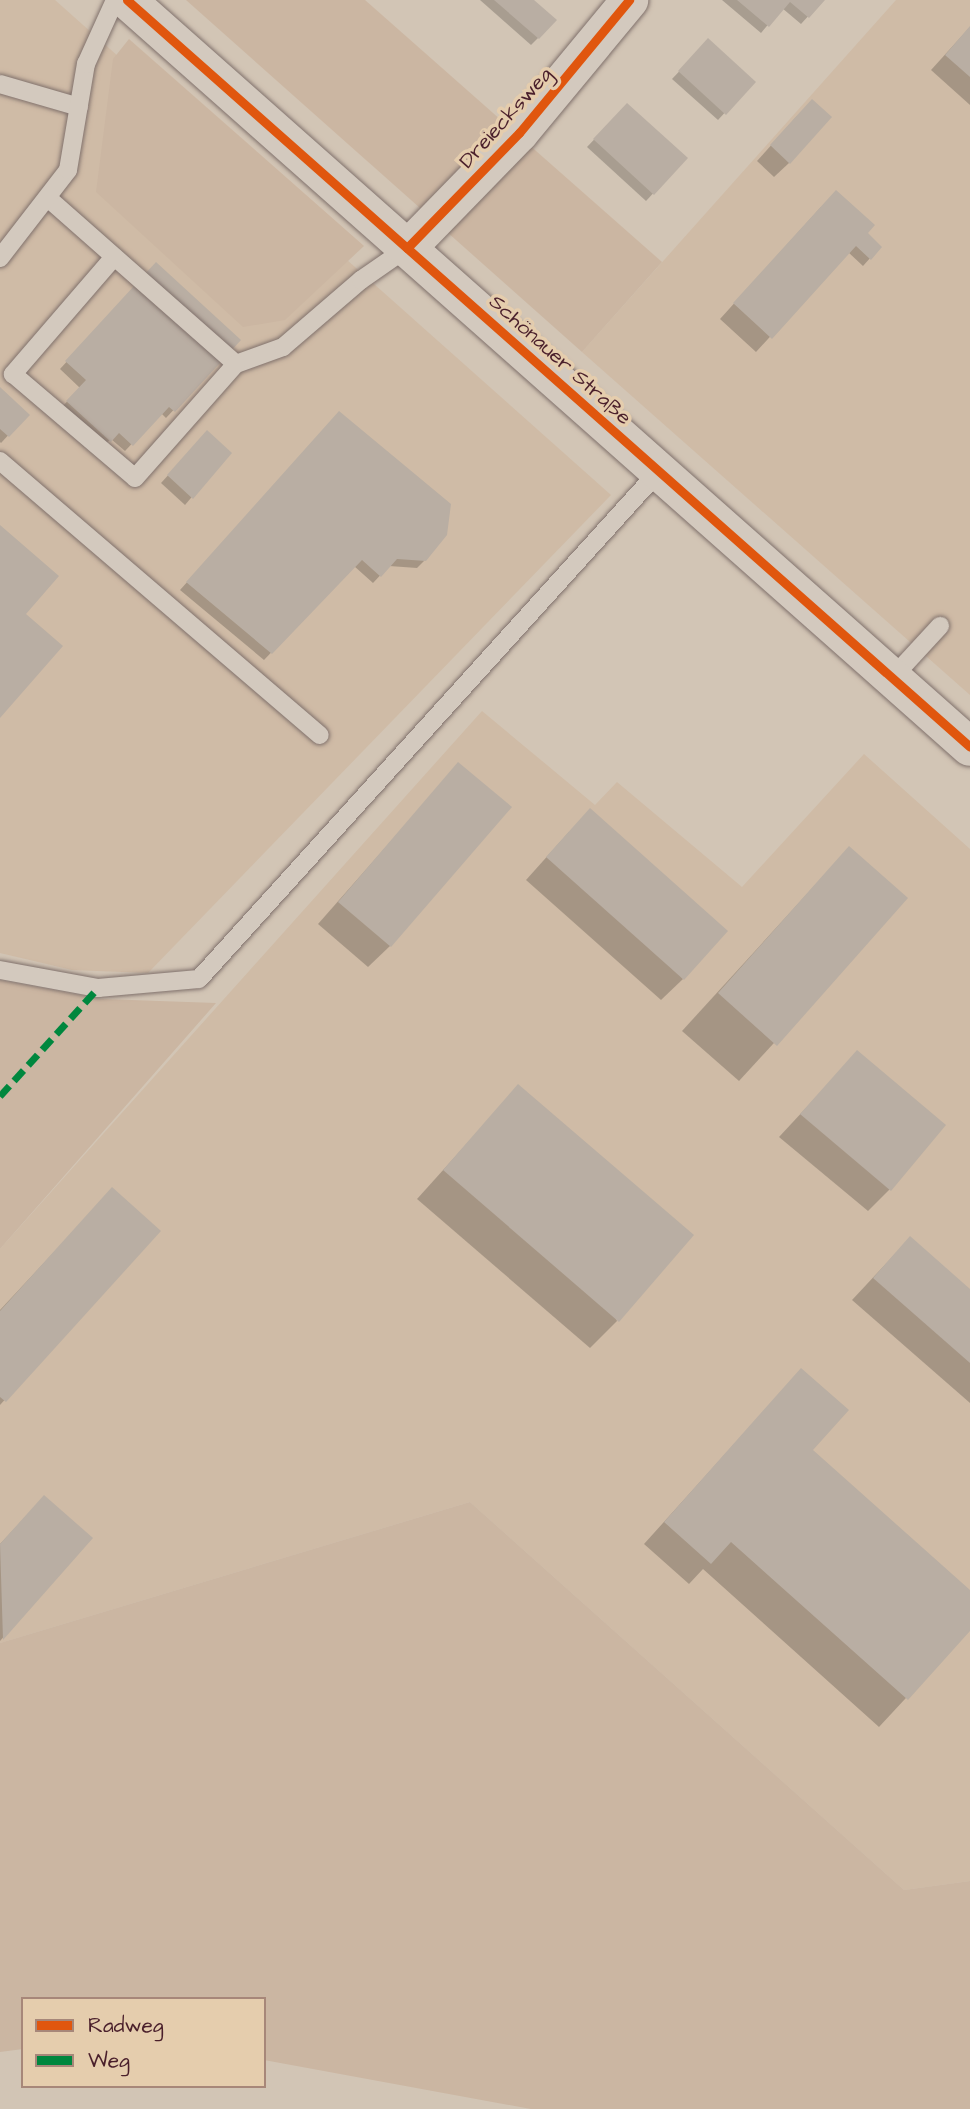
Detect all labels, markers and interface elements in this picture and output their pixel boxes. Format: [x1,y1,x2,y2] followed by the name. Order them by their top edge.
[454,62,558,174] street label: Dreiecksweg
[484,289,636,431] street label: Schönauer Straße
[21,1997,266,2088] legend
[88,2011,164,2040] text: Radweg
[88,2046,130,2075] text: Weg

